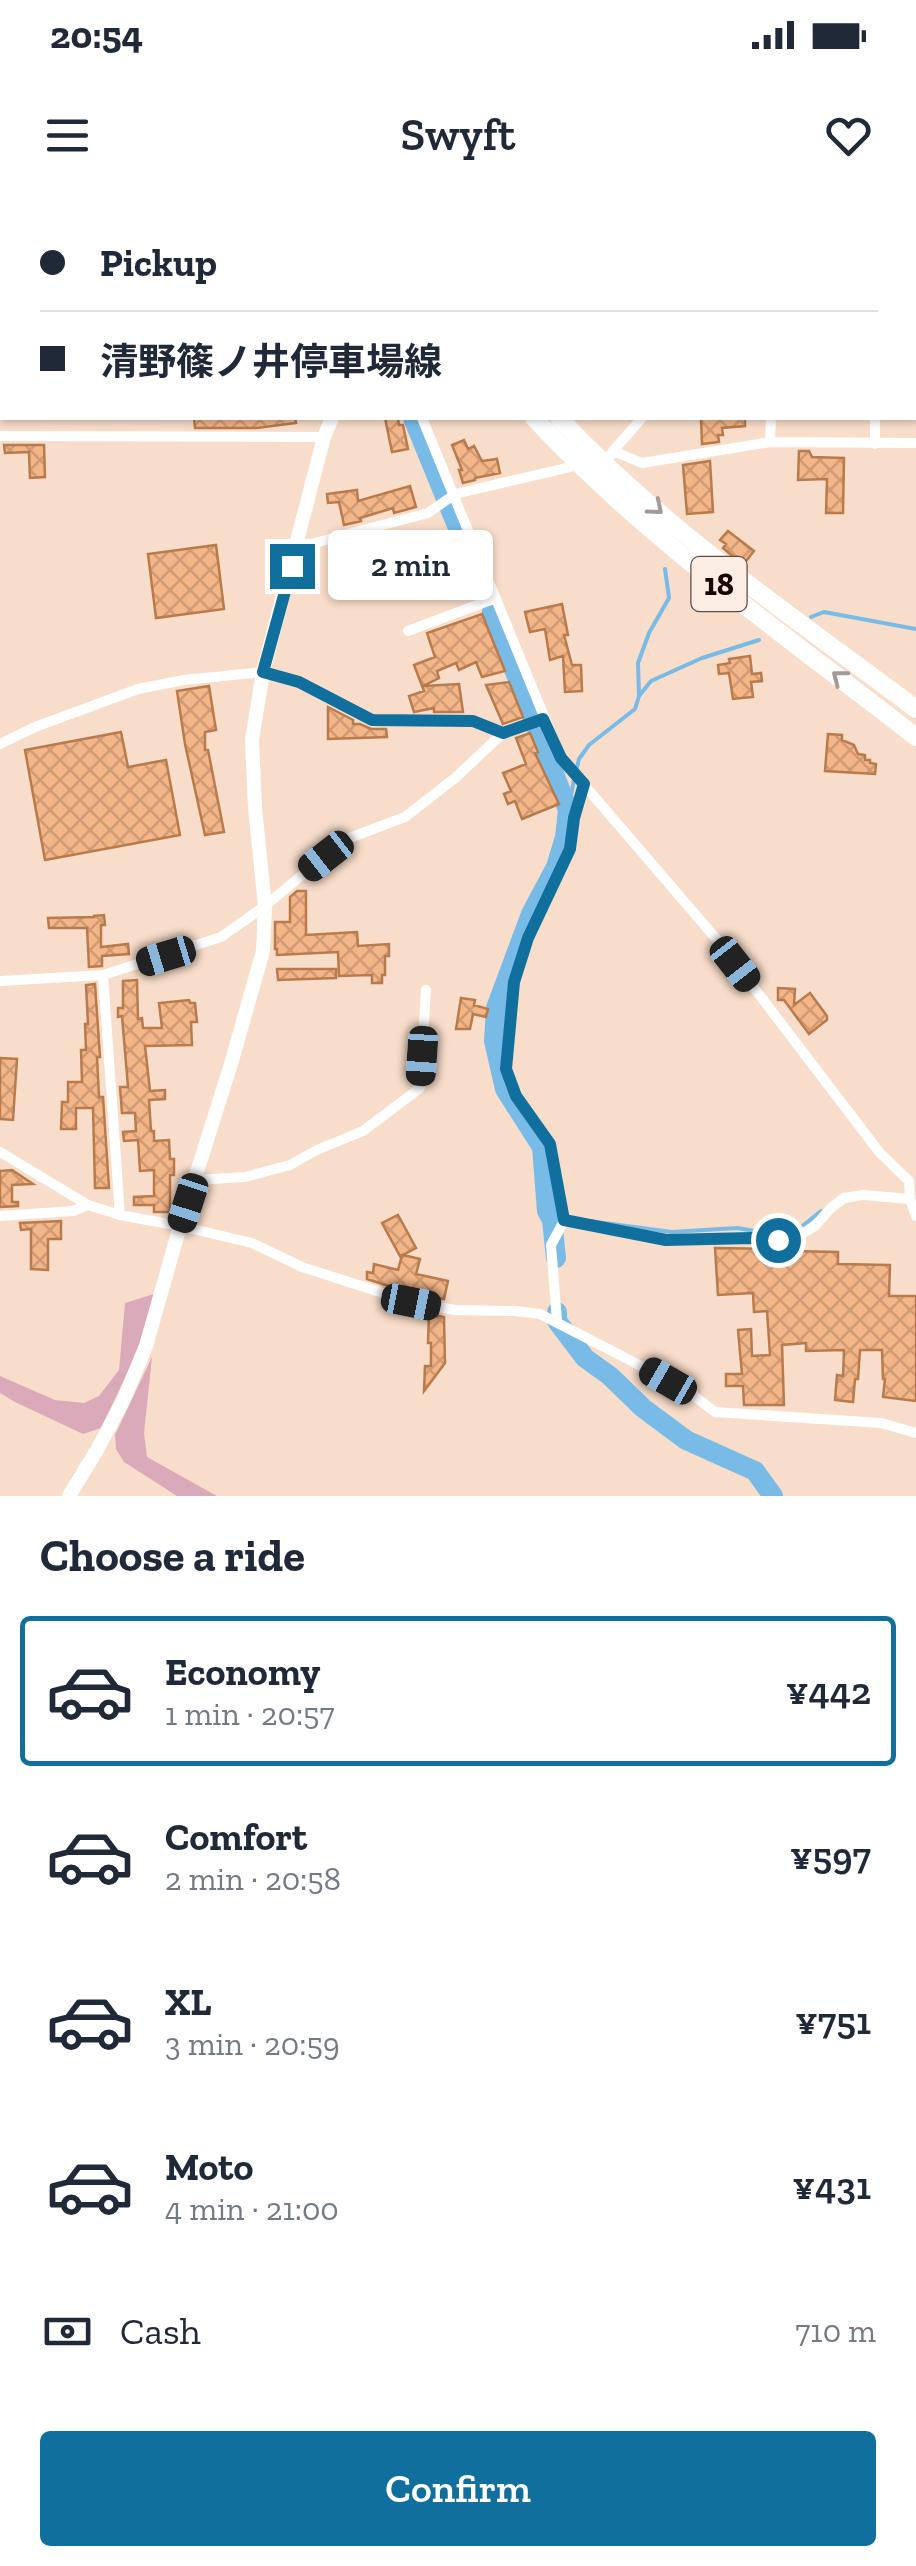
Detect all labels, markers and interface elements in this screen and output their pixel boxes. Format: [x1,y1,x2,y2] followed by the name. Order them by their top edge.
[50,12,143,58] text: 20:54
[40,108,95,163] icon: menu
[401,108,515,162] text: Swyft
[821,108,876,163] icon: heart
[100,240,217,286] text: Pickup
[100,339,442,385] text: 清野篠ノ井停車場線
[644,496,662,514] one-way arrow
[327,531,492,601] callout: 2 min
[270,544,315,589] route end
[371,546,450,584] text: 2 min
[692,557,746,611] road number: 18
[832,671,850,689] one-way arrow
[293,826,359,886] car
[705,931,765,997] car
[133,933,199,979] car
[405,1025,439,1087] car
[164,1170,212,1236] car
[756,1218,801,1263] route start
[379,1282,443,1322] car
[635,1353,701,1409] car
[40,1529,305,1583] text: Choose a ride
[45,1646,135,1736] icon: car
[165,1649,320,1695] text: Economy
[786,1668,871,1714] text: ¥442
[165,1695,335,1733] text: 1 min · 20:57
[45,1811,135,1901] icon: car
[165,1814,307,1860] text: Comfort
[790,1833,871,1879] text: ¥597
[165,1860,341,1898] text: 2 min · 20:58
[45,1976,135,2066] icon: car
[165,1979,212,2025] text: XL
[795,1998,871,2044] text: ¥751
[165,2025,340,2063] text: 3 min · 20:59
[45,2141,135,2231] icon: car
[165,2144,253,2190] text: Moto
[793,2163,871,2209] text: ¥431
[165,2190,339,2228] text: 4 min · 21:00
[40,2304,95,2359] icon: cash
[120,2308,201,2354] text: Cash
[795,2312,876,2350] text: 710 m
[40,2431,876,2546] button: Confirm

